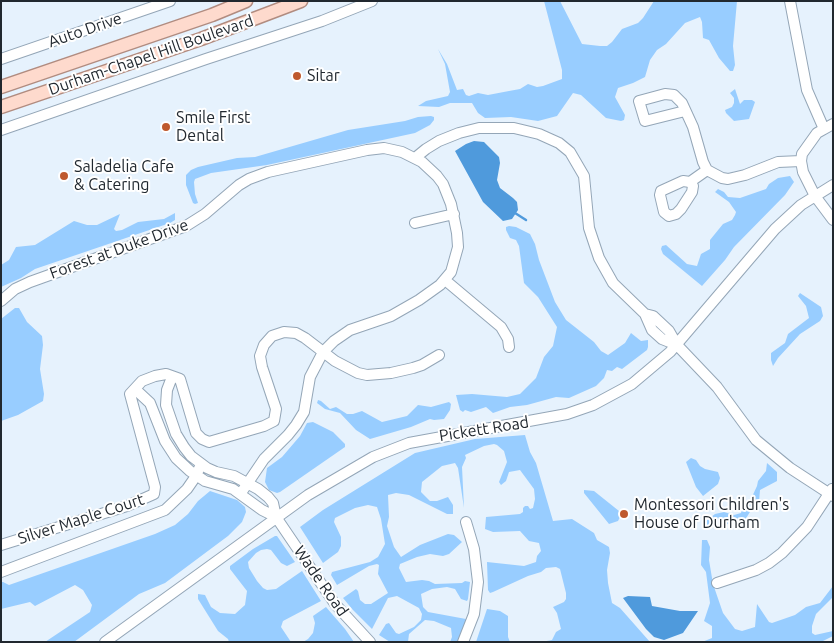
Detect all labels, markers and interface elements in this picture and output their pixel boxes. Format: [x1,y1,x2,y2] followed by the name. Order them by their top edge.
[46,8,124,52] street label: Auto Drive
[46,11,256,99] street label: Durham-Chapel Hill Boulevard
[307,66,340,86] place label: Sitar
[291,70,303,82] marker: Sitar
[176,108,250,146] place label: Smile First Dental
[160,121,172,133] marker: Smile First Dental
[74,157,174,195] place label: Saladelia Cafe & Catering
[58,170,70,182] marker: Saladelia Cafe & Catering
[47,215,191,283] street label: Forest at Duke Drive
[438,412,530,446] street label: Pickett Road
[15,490,147,548] street label: Silver Maple Court
[634,495,789,533] place label: Montessori Children's House of Durham
[618,508,630,520] marker: Montessori Children's House of Durham
[290,542,352,620] street label: Wade Road

